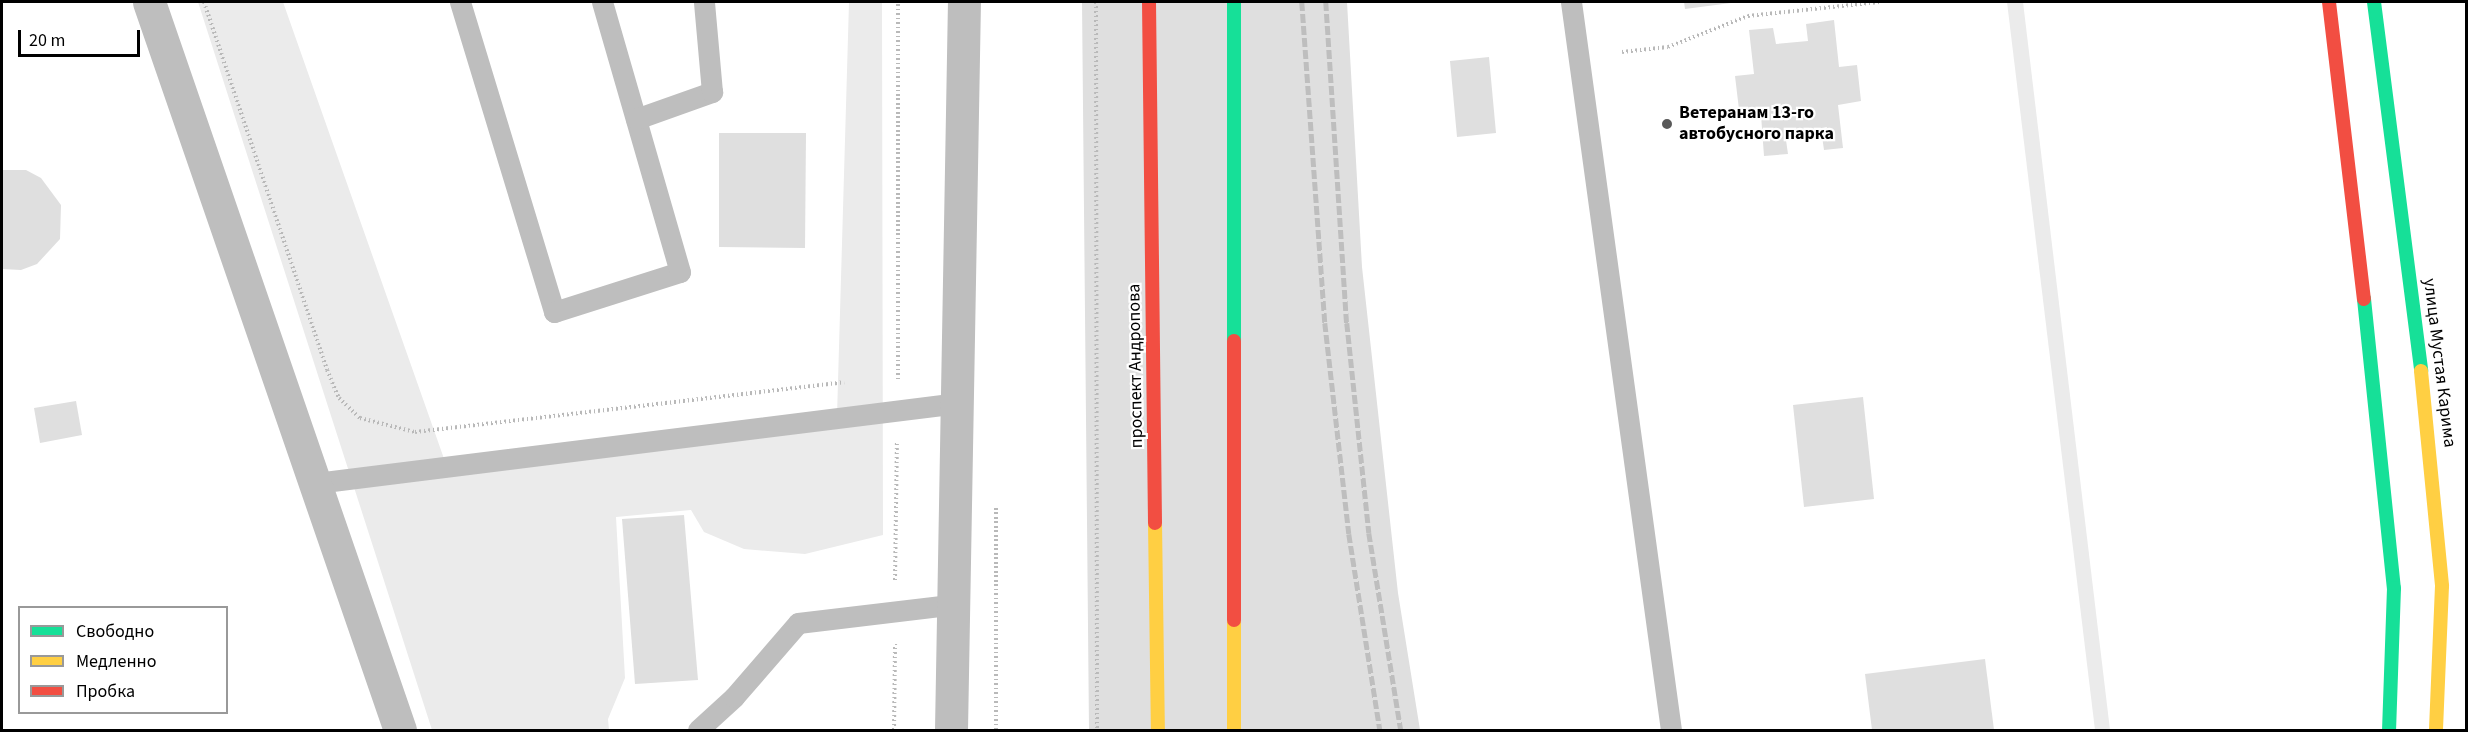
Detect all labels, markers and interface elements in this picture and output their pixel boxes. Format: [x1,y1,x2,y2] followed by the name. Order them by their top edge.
[21,18,142,56] scale bar
[29,28,65,53] text: 20 m
[1679,103,1834,146] place label: Ветеранам 13-го автобусного парка
[1660,117,1674,131] marker: Ветеранам 13-го автобусного парка
[2418,277,2460,449] street label: улица Мустая Карима
[1124,284,1148,448] street label: проспект Андропова
[18,606,228,714] legend
[76,619,154,644] text: Свободно
[76,649,156,674] text: Медленно
[76,679,135,704] text: Пробка

